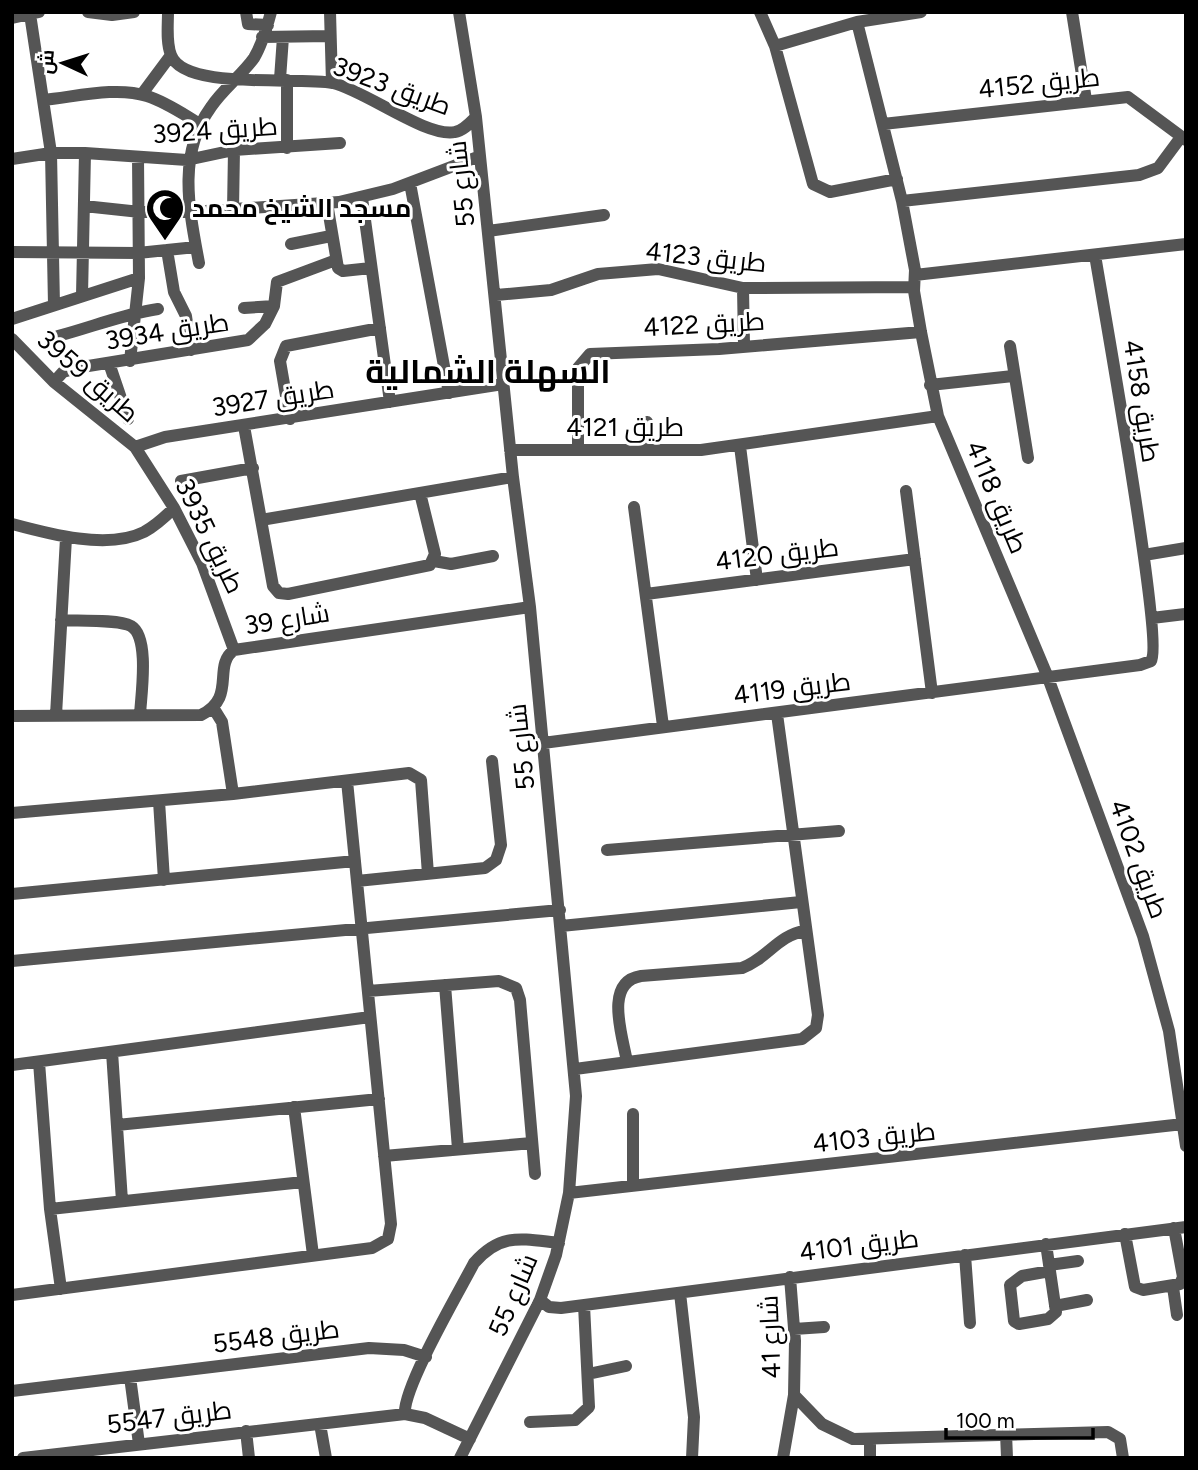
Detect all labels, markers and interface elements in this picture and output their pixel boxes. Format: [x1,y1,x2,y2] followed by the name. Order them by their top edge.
[28,28,98,98] north arrow
[34,49,59,75] text: ش
[329,50,455,122] street label: طريق 3923
[977,61,1101,105] street label: طريق 4152
[151,110,279,150] street label: طريق 3924
[441,139,482,229] street label: شارع 55
[144,187,186,242] mosque icon: مسجد الشيخ محمد
[192,192,411,225] place label: مسجد الشيخ محمد
[644,235,768,279] street label: طريق 4123
[103,305,231,357] street label: طريق 3934
[642,305,766,343] street label: طريق 4122
[31,323,145,429] street label: طريق 3959
[1117,337,1167,465] street label: طريق 4158
[365,352,611,392] district label: السهلة الشمالية
[210,373,336,423] street label: طريق 3927
[566,411,684,443] street label: طريق 4121
[959,436,1035,558] street label: طريق 4118
[168,473,252,599] street label: طريق 3935
[714,531,840,577] street label: طريق 4120
[242,596,332,642] street label: شارع 39
[731,665,853,711] street label: طريق 4119
[501,702,542,792] street label: شارع 55
[1103,795,1175,923] street label: طريق 4102
[811,1115,937,1159] street label: طريق 4103
[797,1222,921,1268] street label: طريق 4101
[481,1249,546,1342] street label: شارع 55
[753,1295,788,1379] street label: شارع 41
[211,1312,341,1360] street label: طريق 5548
[105,1393,233,1441] street label: طريق 5547
[946,1396,1093,1440] scale bar
[956,1408,1015,1433] text: 100 m

